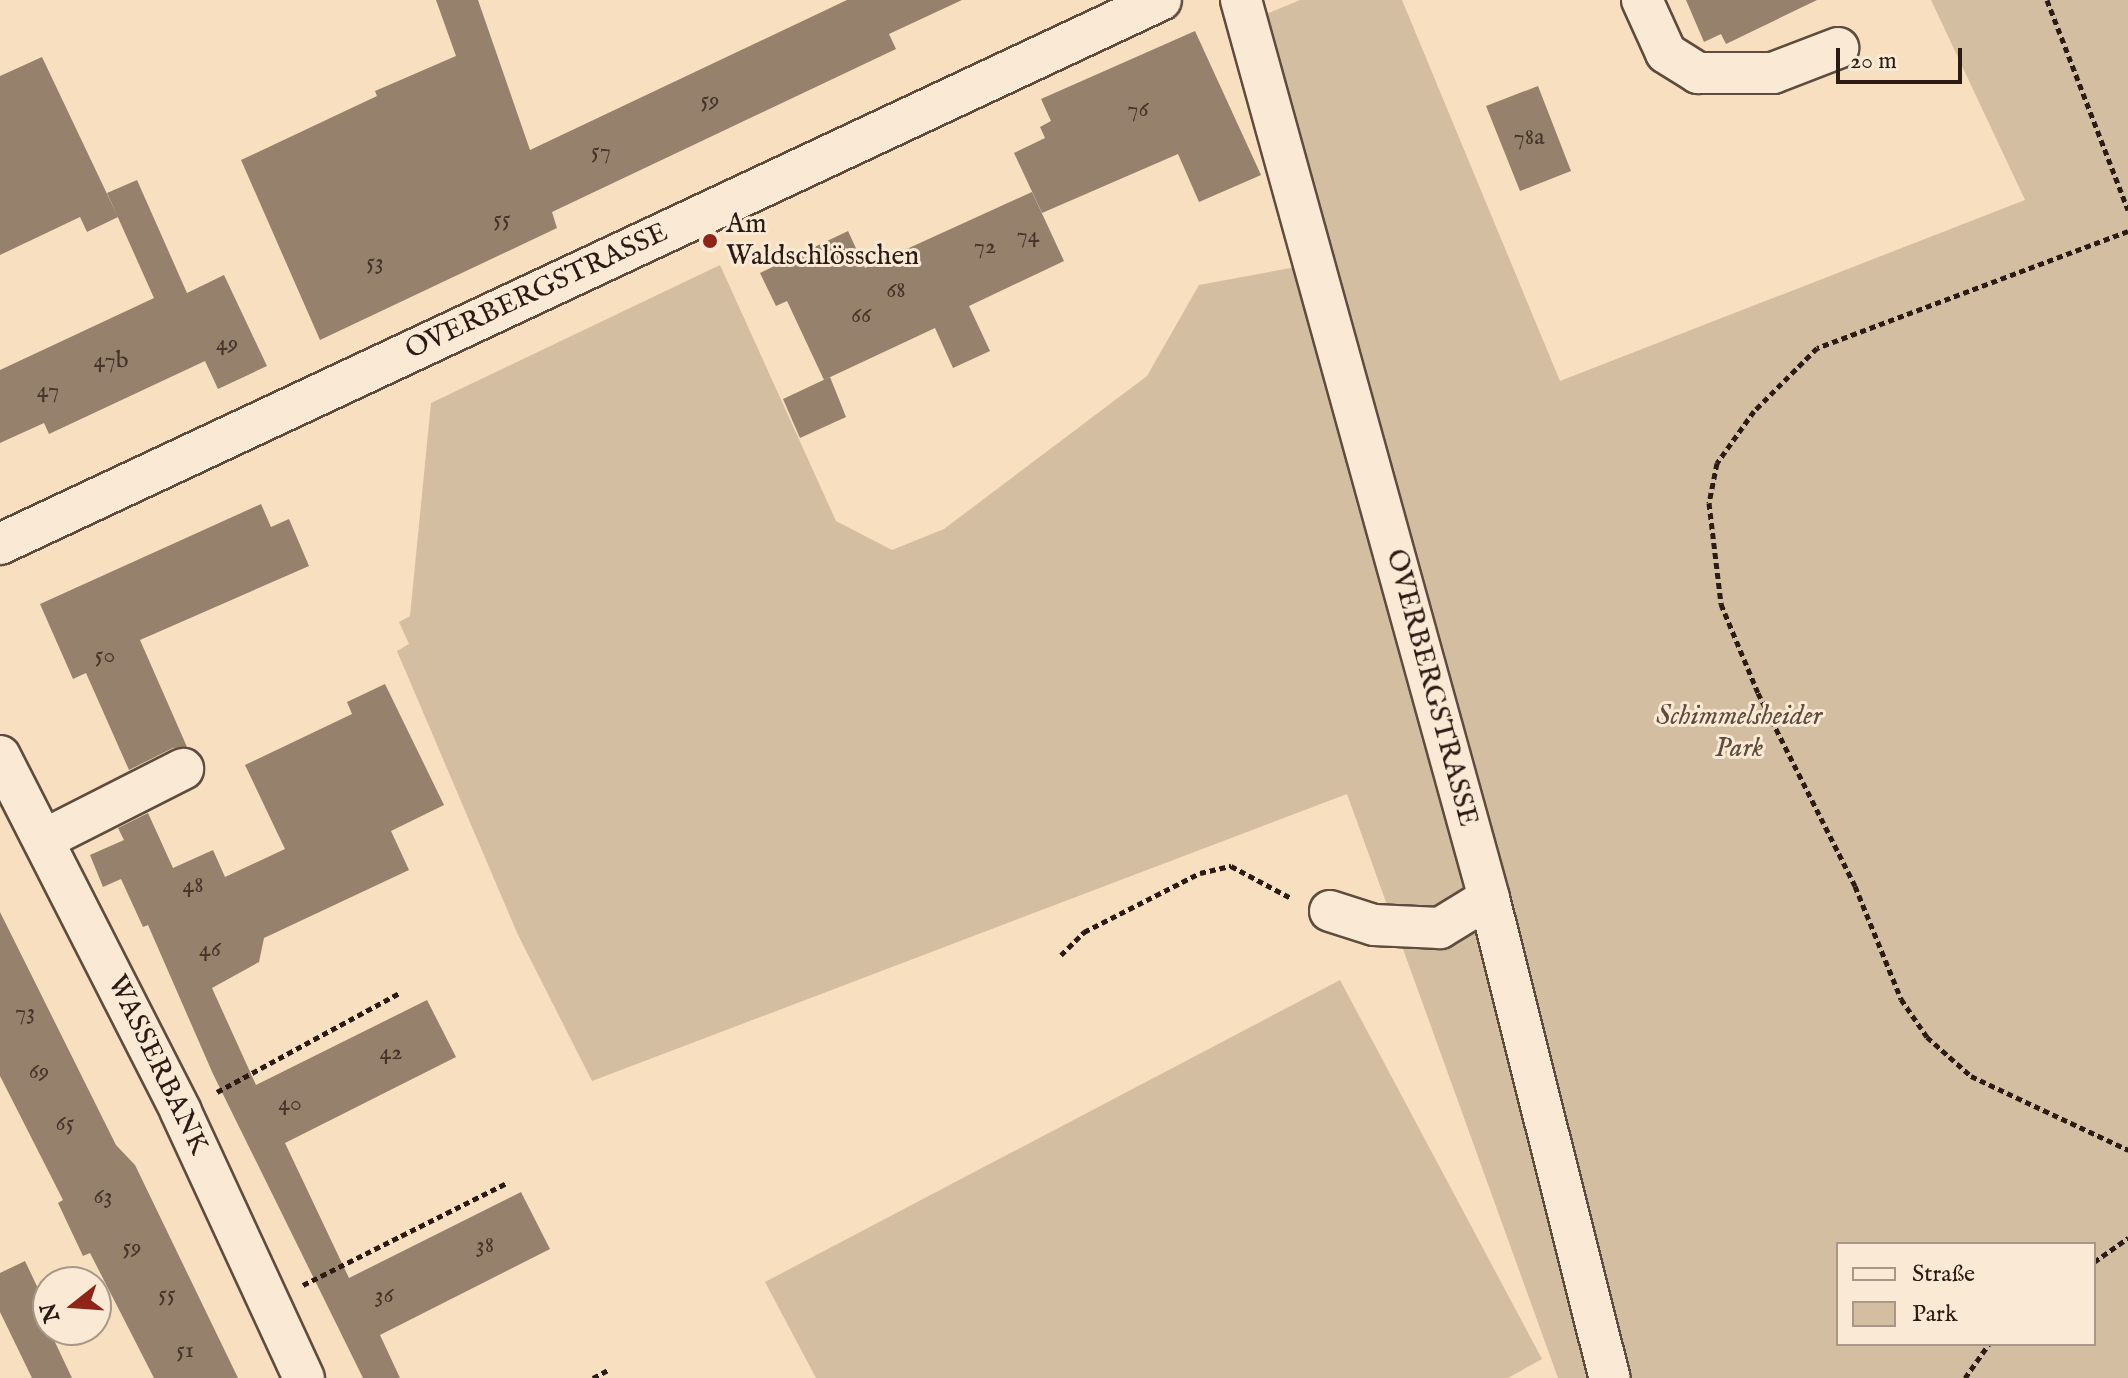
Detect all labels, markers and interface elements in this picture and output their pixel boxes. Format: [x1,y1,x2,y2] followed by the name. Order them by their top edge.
[1840,32,1966,82] scale bar
[1850,46,1897,77] text: 20 m
[700,87,720,115] house number: 59
[1127,96,1149,124] house number: 76
[1513,124,1545,152] house number: 78a
[591,138,611,166] house number: 57
[493,206,511,234] house number: 55
[726,208,919,274] place label: Am Waldschlösschen
[401,216,673,368] street label: OVERBERGSTRASSE
[1017,222,1039,250] house number: 74
[701,232,719,250] marker: Am Waldschlösschen
[974,233,996,261] house number: 72
[366,249,384,277] house number: 53
[886,277,906,305] house number: 68
[851,302,871,330] house number: 66
[216,330,238,358] house number: 49
[93,347,129,375] house number: 47b
[37,377,59,405] house number: 47
[1378,546,1484,830] street label: OVERBERGSTRASSE
[95,642,115,670] house number: 50
[1656,700,1822,766] park label: Schimmelsheider Park
[182,872,204,900] house number: 48
[199,936,221,964] house number: 46
[99,970,215,1160] street label: WASSERBANK
[15,999,35,1027] house number: 73
[379,1039,403,1067] house number: 42
[29,1058,49,1086] house number: 69
[278,1090,302,1118] house number: 40
[56,1110,74,1138] house number: 65
[93,1183,113,1211] house number: 63
[476,1232,494,1260] house number: 38
[122,1234,142,1262] house number: 59
[1836,1242,2096,1346] legend
[1912,1259,1975,1290] text: Straße
[32,1266,112,1346] north arrow
[158,1281,176,1309] house number: 55
[374,1282,394,1310] house number: 36
[35,1299,67,1326] text: N
[1912,1299,1958,1330] text: Park
[176,1337,194,1365] house number: 51

